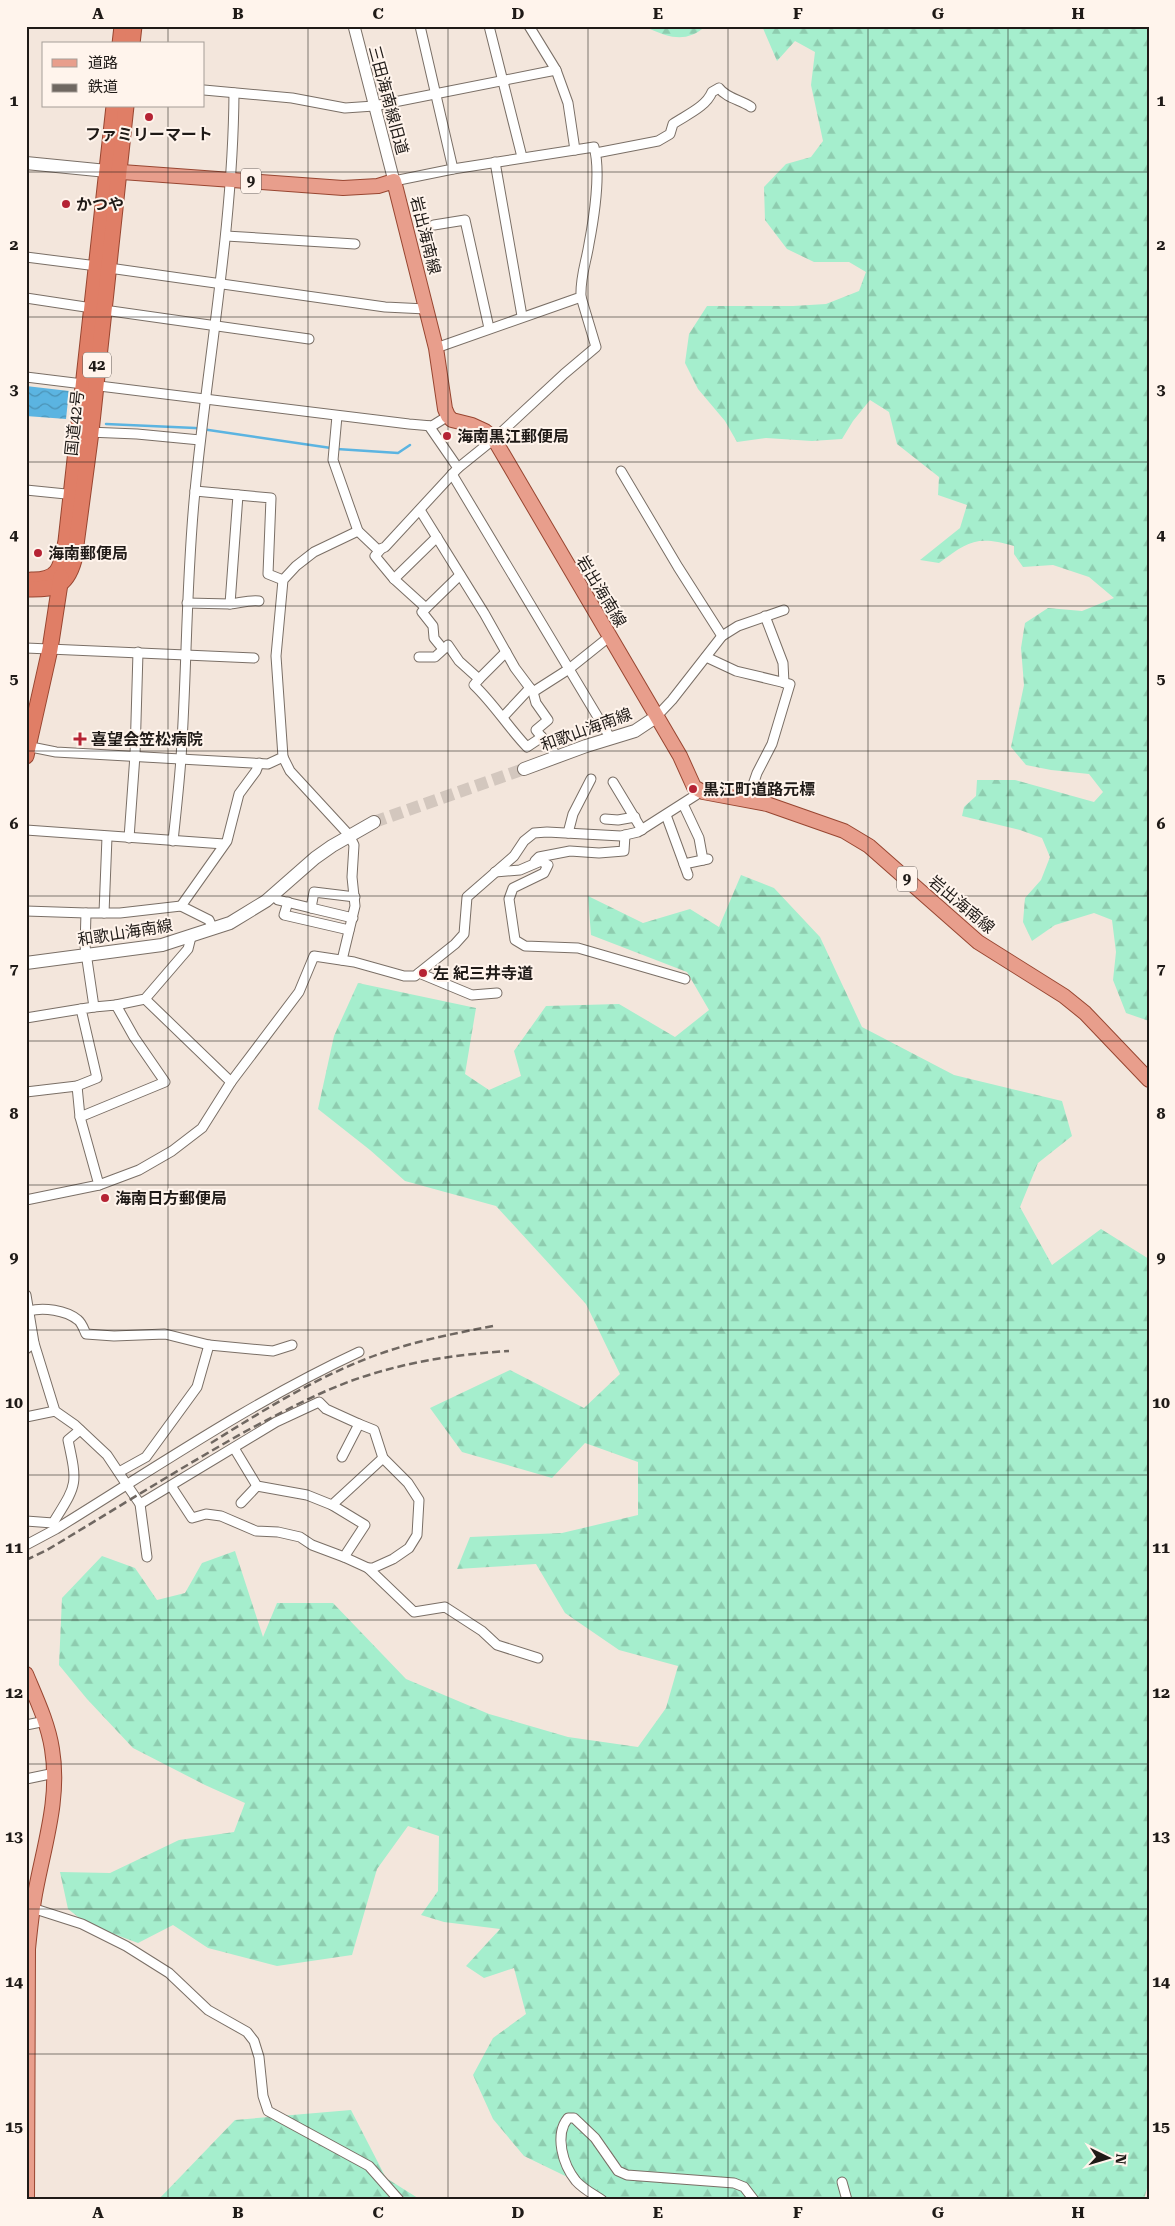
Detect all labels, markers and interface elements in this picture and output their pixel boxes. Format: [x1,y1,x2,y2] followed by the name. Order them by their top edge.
[92,4,104,23] text: A
[232,4,244,23] text: B
[372,4,384,23] text: C
[512,4,525,23] text: D
[653,4,663,23] text: E
[793,4,803,23] text: F
[932,4,945,23] text: G
[1071,4,1085,23] text: H
[42,42,205,108] legend
[365,44,412,157] street label: 三田海南線旧道
[88,54,118,72] text: 道路
[88,78,118,96] text: 鉄道
[10,91,19,110] text: 1
[1157,91,1166,110] text: 1
[143,111,155,123] marker: ファミリーマート
[85,125,213,144] place label: ファミリーマート
[241,168,261,194] road number: 9
[407,194,444,276] street label: 岩出海南線
[76,195,124,214] place label: かつや
[60,198,72,210] marker: かつや
[10,235,19,254] text: 2
[1157,235,1166,254] text: 2
[83,352,111,378] road number: 42
[10,380,19,399] text: 3
[1157,380,1166,399] text: 3
[62,389,87,457] street label: 国道42号
[457,427,569,446] place label: 海南黒江郵便局
[441,430,453,442] marker: 海南黒江郵便局
[10,525,19,544] text: 4
[1157,525,1166,544] text: 4
[48,544,128,563] place label: 海南郵便局
[32,547,44,559] marker: 海南郵便局
[573,552,630,630] street label: 岩出海南線
[10,669,19,688] text: 5
[1157,669,1166,688] text: 5
[538,704,635,755] street label: 和歌山海南線
[91,730,203,749] place label: 喜望会笠松病院
[73,732,87,746] marker: 喜望会笠松病院
[703,780,815,799] place label: 黒江町道路元標
[687,783,699,795] marker: 黒江町道路元標
[10,814,19,833] text: 6
[1157,814,1166,833] text: 6
[897,866,917,892] road number: 9
[925,871,998,937] street label: 岩出海南線
[76,916,174,949] street label: 和歌山海南線
[10,959,19,978] text: 7
[1157,959,1166,978] text: 7
[433,964,533,983] place label: 左 紀三井寺道
[417,967,429,979] marker: 左 紀三井寺道
[10,1104,19,1123] text: 8
[1157,1104,1166,1123] text: 8
[115,1189,227,1208] place label: 海南日方郵便局
[99,1192,111,1204] marker: 海南日方郵便局
[10,1248,19,1267] text: 9
[1157,1248,1166,1267] text: 9
[5,1393,23,1412] text: 10
[1152,1393,1170,1412] text: 10
[5,1538,23,1557] text: 11
[1152,1538,1170,1557] text: 11
[5,1683,23,1702] text: 12
[1152,1683,1170,1702] text: 12
[5,1827,23,1846] text: 13
[1152,1827,1170,1846] text: 13
[5,1972,23,1991] text: 14
[1152,1972,1170,1991] text: 14
[5,2117,23,2136] text: 15
[1152,2117,1170,2136] text: 15
[1082,2134,1132,2184] north arrow
[1112,2153,1129,2165] text: N
[92,2203,104,2222] text: A
[232,2203,244,2222] text: B
[372,2203,384,2222] text: C
[512,2203,525,2222] text: D
[653,2203,663,2222] text: E
[793,2203,803,2222] text: F
[932,2203,945,2222] text: G
[1071,2203,1085,2222] text: H

